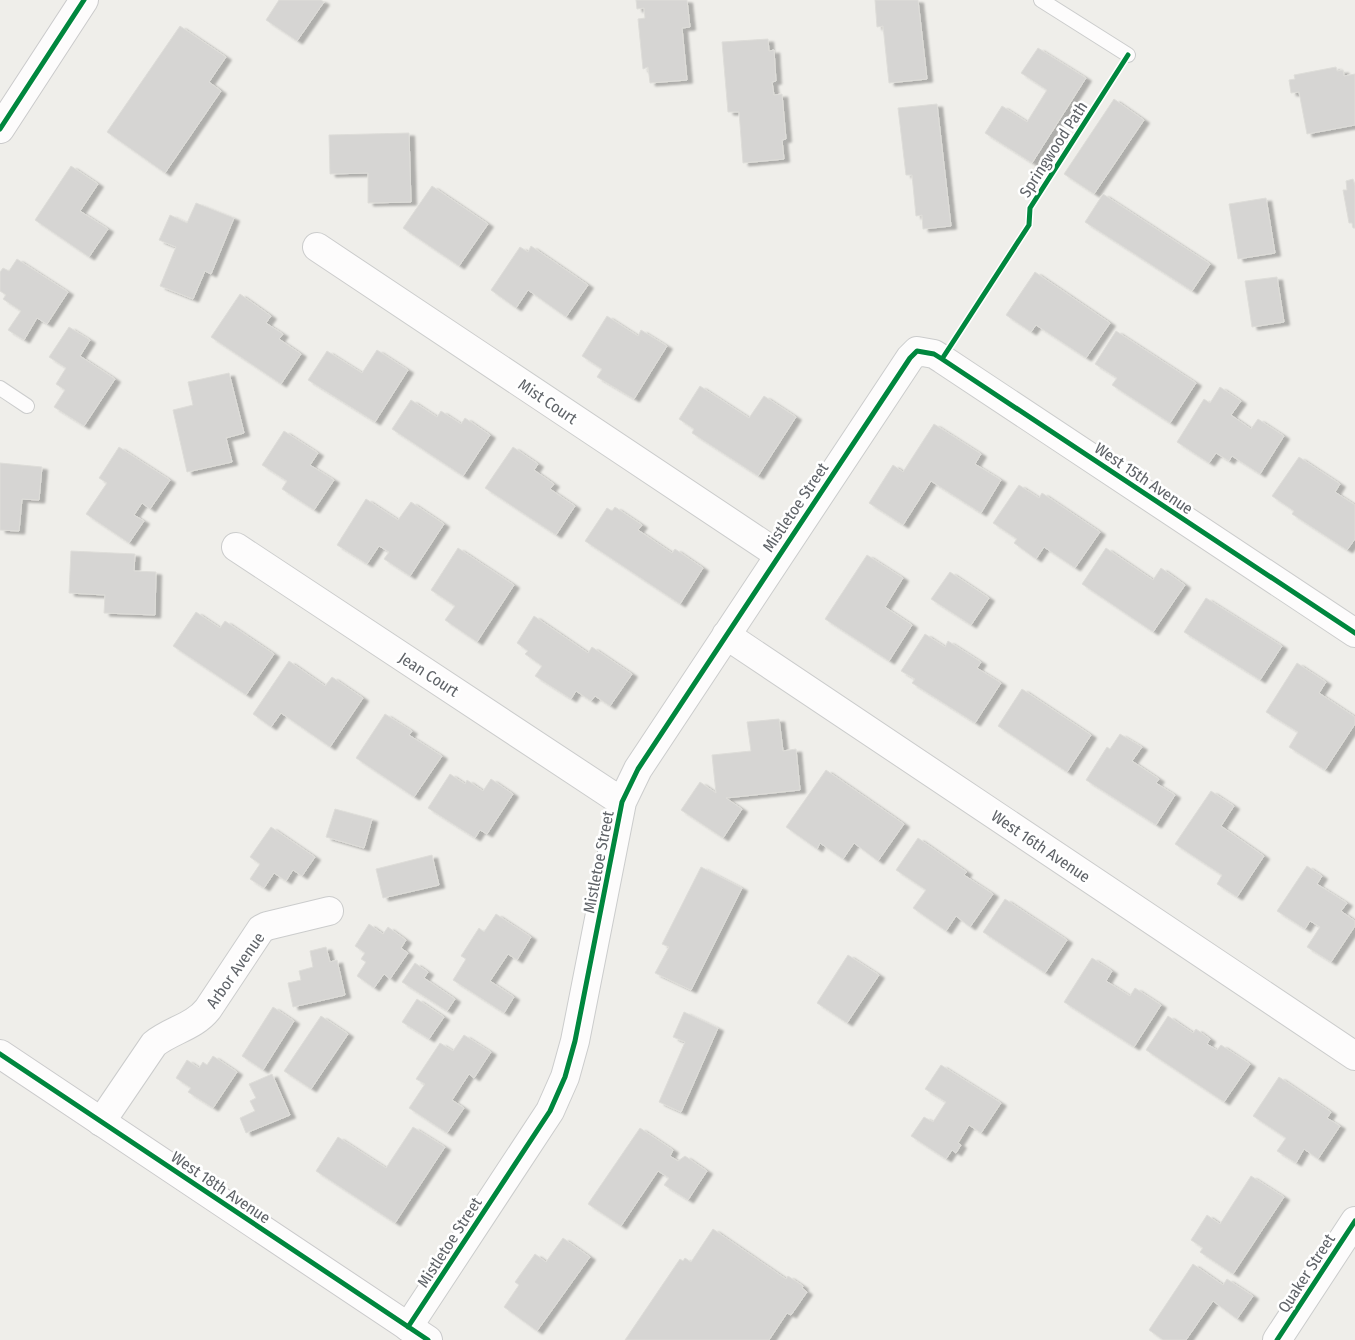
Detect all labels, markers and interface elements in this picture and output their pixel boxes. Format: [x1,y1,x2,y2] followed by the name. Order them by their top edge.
[1015,98,1092,201] street label: Springwood Path
[515,375,581,428] street label: Mist Court
[1091,439,1197,518] street label: West 15th Avenue
[759,458,833,556] street label: Mistletoe Street
[395,648,463,701] street label: Jean Court
[988,806,1094,887] street label: West 16th Avenue
[579,809,618,915] street label: Mistletoe Street
[202,929,269,1012] street label: Arbor Avenue
[168,1147,274,1228] street label: West 18th Avenue
[413,1193,486,1291] street label: Mistletoe Street
[1274,1230,1339,1316] street label: Quaker Street

